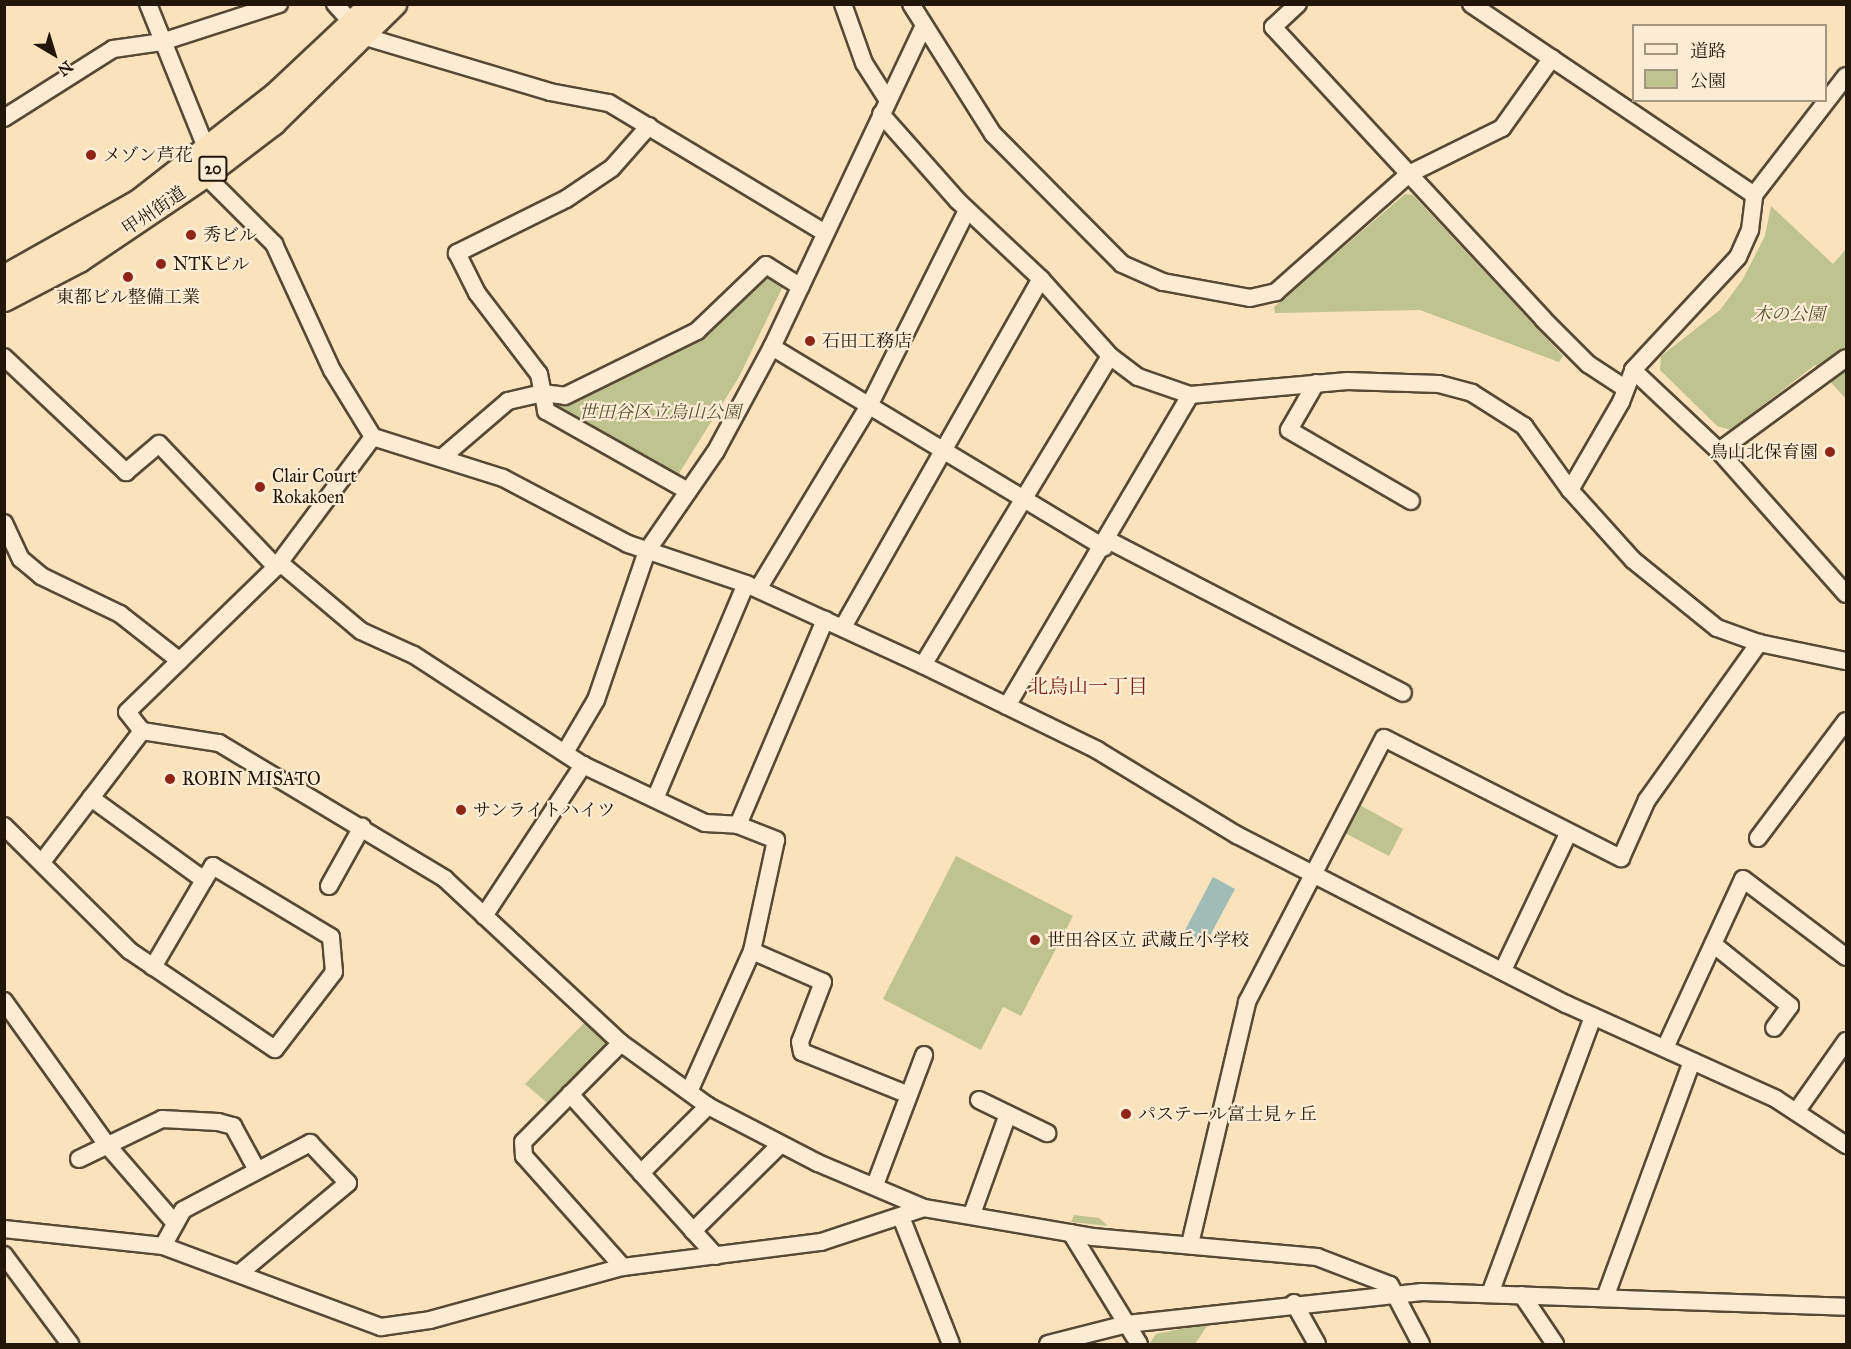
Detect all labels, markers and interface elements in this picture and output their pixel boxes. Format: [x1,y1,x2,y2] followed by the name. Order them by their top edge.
[24,24,84,84] north arrow
[1632,24,1827,102] legend
[1690,40,1726,62] text: 道路
[54,57,77,80] text: N
[1690,70,1726,92] text: 公園
[103,144,193,166] place label: メゾン芦花
[84,148,98,162] marker: メゾン芦花
[198,156,228,182] road number: 20
[118,182,190,240] street label: 甲州街道
[203,224,257,246] place label: 秀ビル
[184,228,198,242] marker: 秀ビル
[173,253,249,275] place label: NTKビル
[154,257,168,271] marker: NTKビル
[121,270,135,284] marker: 東都ビル整備工業
[56,286,200,308] place label: 東都ビル整備工業
[1753,303,1825,325] park label: 木の公園
[822,330,912,352] place label: 石田工務店
[803,334,817,348] marker: 石田工務店
[579,401,741,423] park label: 世田谷区立烏山公園
[1710,441,1818,463] place label: 鳥山北保育園
[1823,445,1837,459] marker: 鳥山北保育園
[272,466,357,508] place label: Clair Court Rokakoen
[253,480,267,494] marker: Clair Court Rokakoen
[1028,674,1148,698] district label: 北烏山一丁目
[182,768,321,790] place label: ROBIN MISATO
[163,772,177,786] marker: ROBIN MISATO
[473,799,617,821] place label: サンライトハイツ
[454,803,468,817] marker: サンライトハイツ
[1047,929,1249,951] place label: 世田谷区立 武蔵丘小学校
[1028,933,1042,947] marker: 世田谷区立 武蔵丘小学校
[1138,1103,1318,1125] place label: パステール富士見ヶ丘
[1119,1107,1133,1121] marker: パステール富士見ヶ丘

